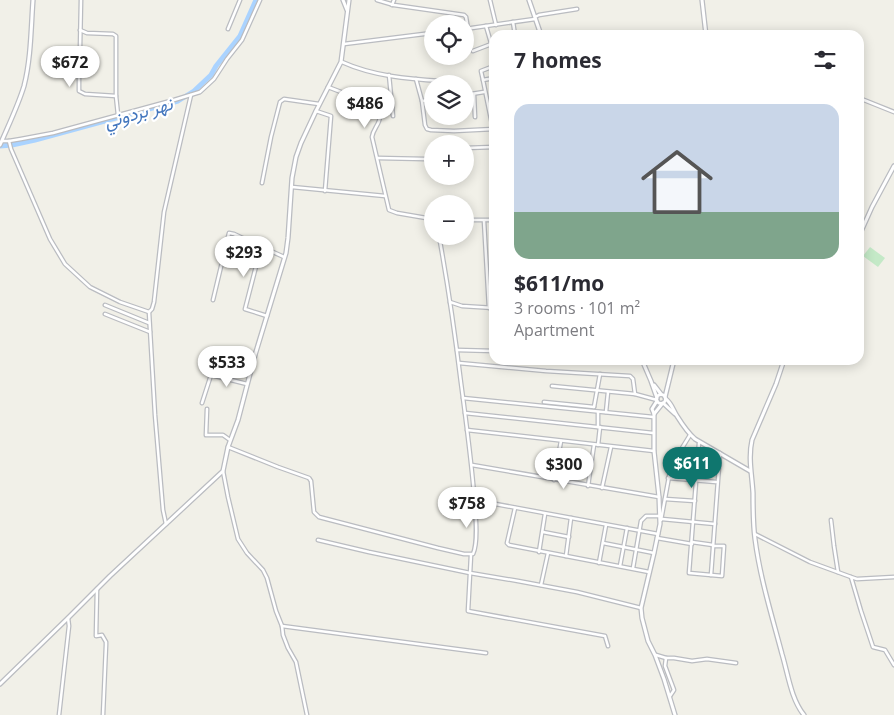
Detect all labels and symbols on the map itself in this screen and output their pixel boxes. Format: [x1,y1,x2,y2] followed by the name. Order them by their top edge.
[40,46,100,88] pin: $672
[335,86,395,129] pin: $486
[101,91,177,137] water label: نهر بردوني
[214,236,274,278] pin: $293
[197,346,257,388] pin: $533
[662,446,722,489] pin: $611
[534,448,594,490] pin: $300
[437,486,497,529] pin: $758

